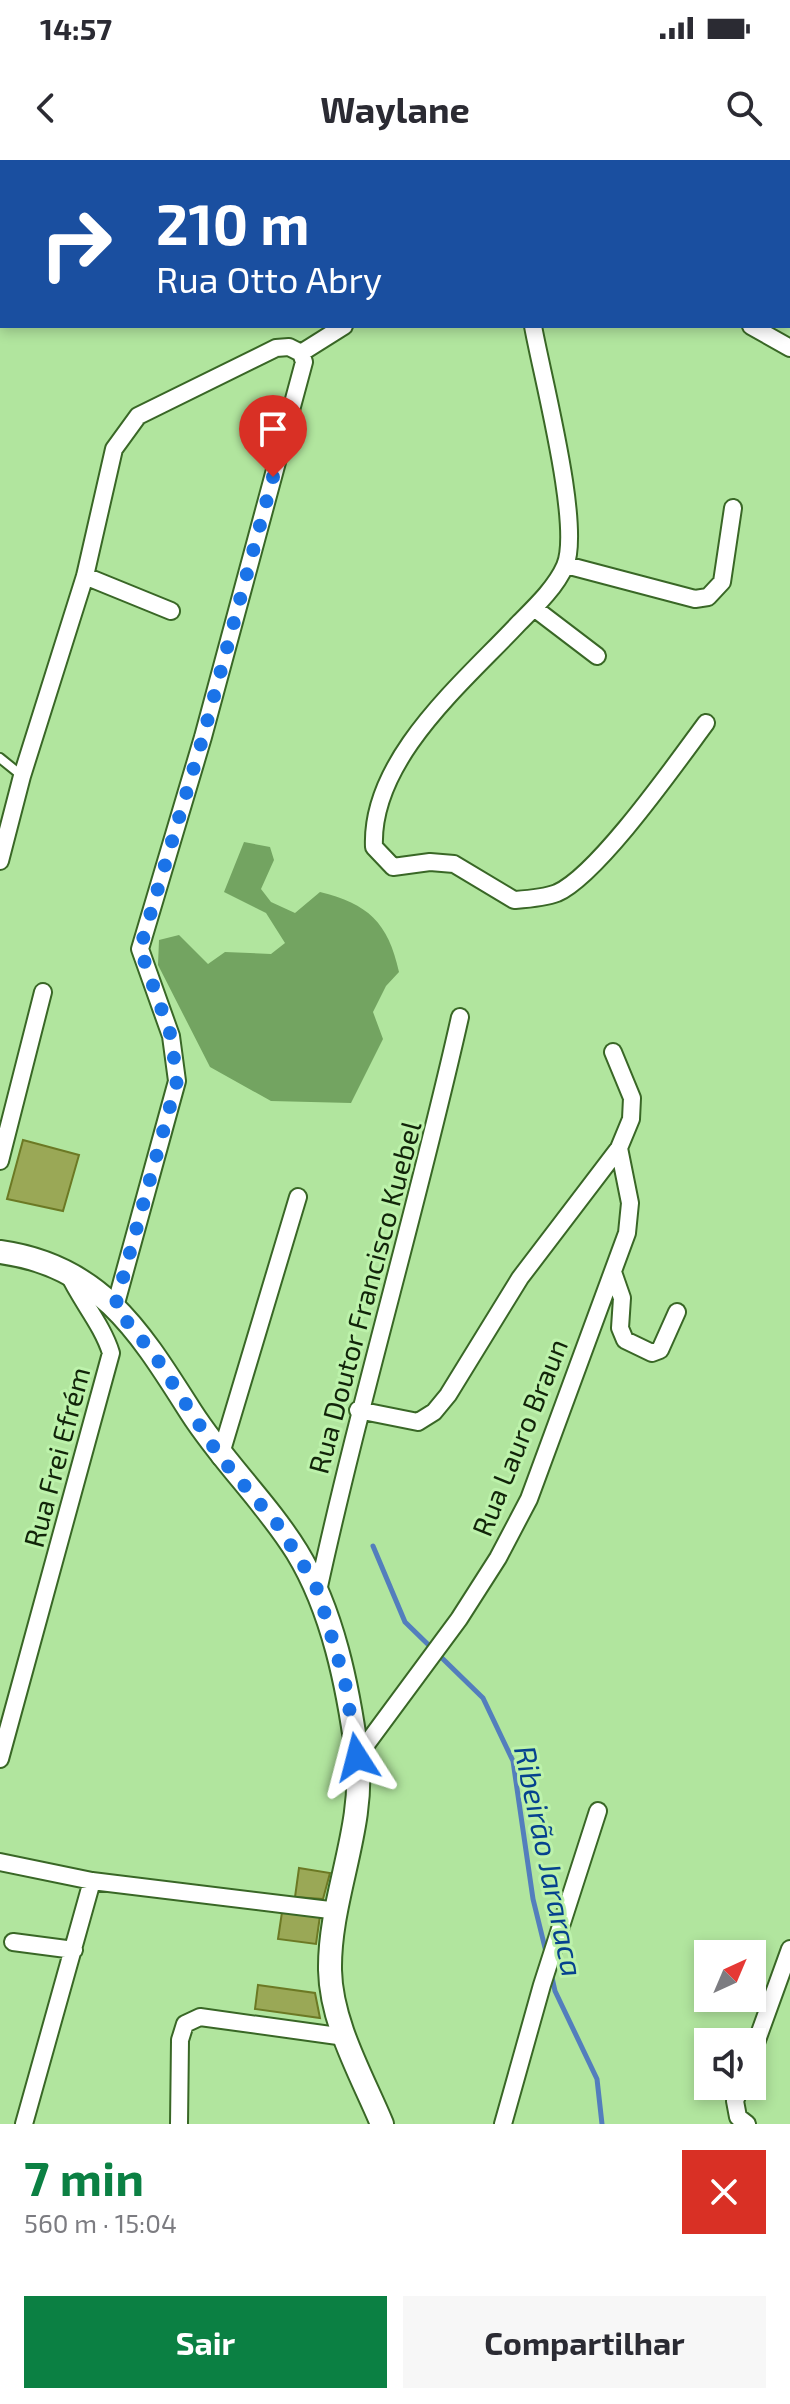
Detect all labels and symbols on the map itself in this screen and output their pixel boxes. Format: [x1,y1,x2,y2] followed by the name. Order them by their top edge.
[239,395,307,477] pin
[301,1116,428,1477] street label: Rua Doutor Francisco Kuebel
[464,1333,574,1541] street label: Rua Lauro Braun
[16,1363,96,1551] street label: Rua Frei Efrém
[315,1715,399,1799] position arrow
[508,1742,592,1980] water label: Ribeirão Jararaca
[694,1940,766,2012] north arrow

